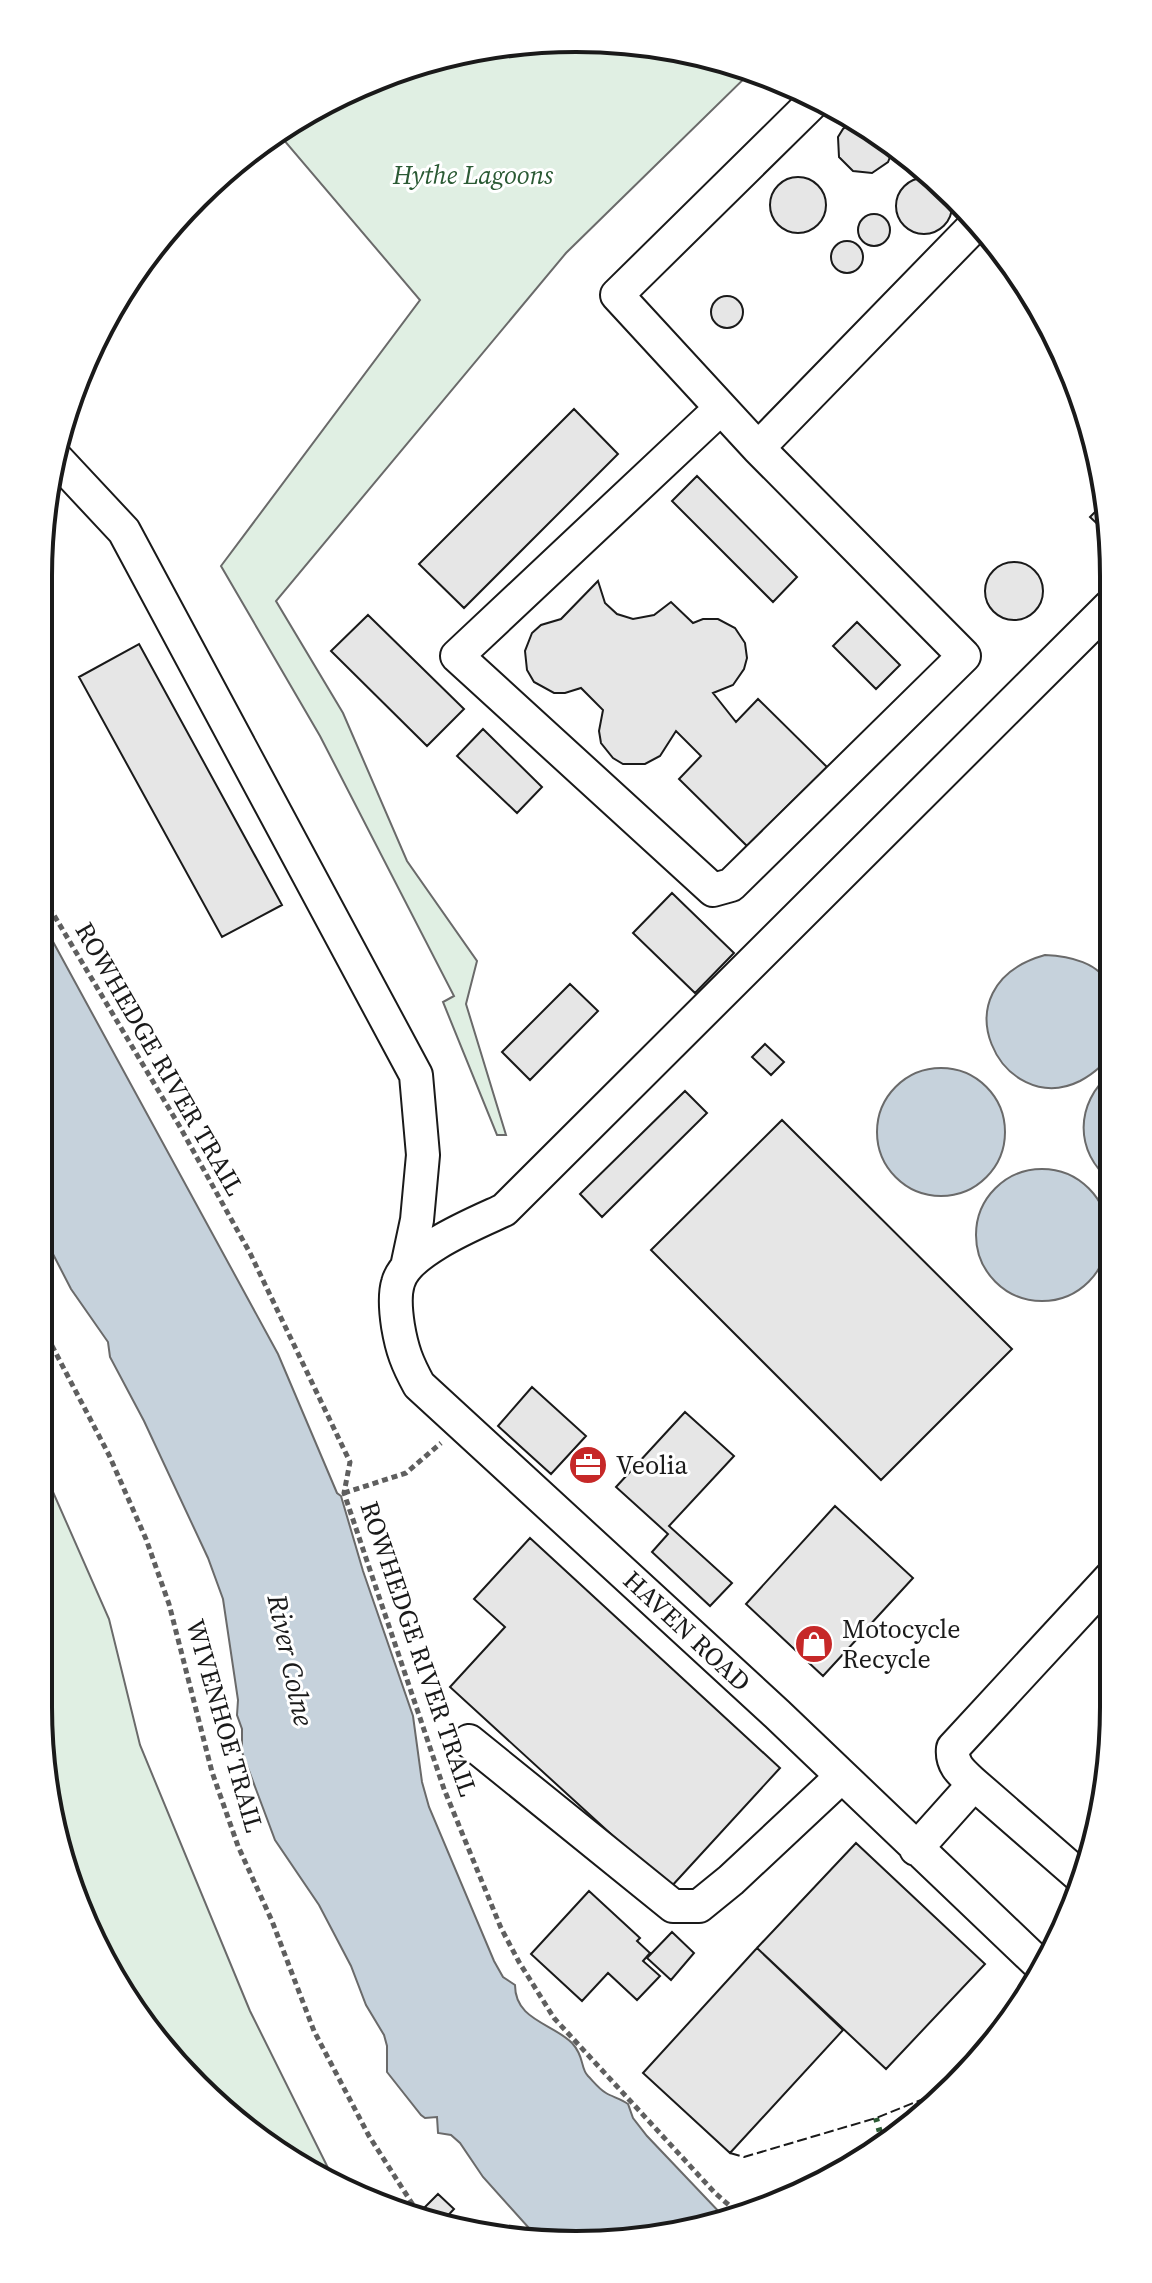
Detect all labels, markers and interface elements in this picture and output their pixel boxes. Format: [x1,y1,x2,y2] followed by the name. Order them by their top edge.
[392,157,554,193] park label: Hythe Lagoons
[67,916,253,1202] street label: ROWHEDGE RIVER TRAIL
[567,1444,609,1486] office icon: Veolia
[616,1447,688,1483] place label: Veolia
[351,1496,487,1802] street label: ROWHEDGE RIVER TRAIL
[615,1563,759,1699] street label: HAVEN ROAD
[258,1590,324,1730] water label: River Colne
[842,1611,961,1677] place label: Motocycle Recycle
[177,1615,273,1837] street label: WIVENHOE TRAIL
[793,1623,835,1665] shop icon: Motocycle Recycle

